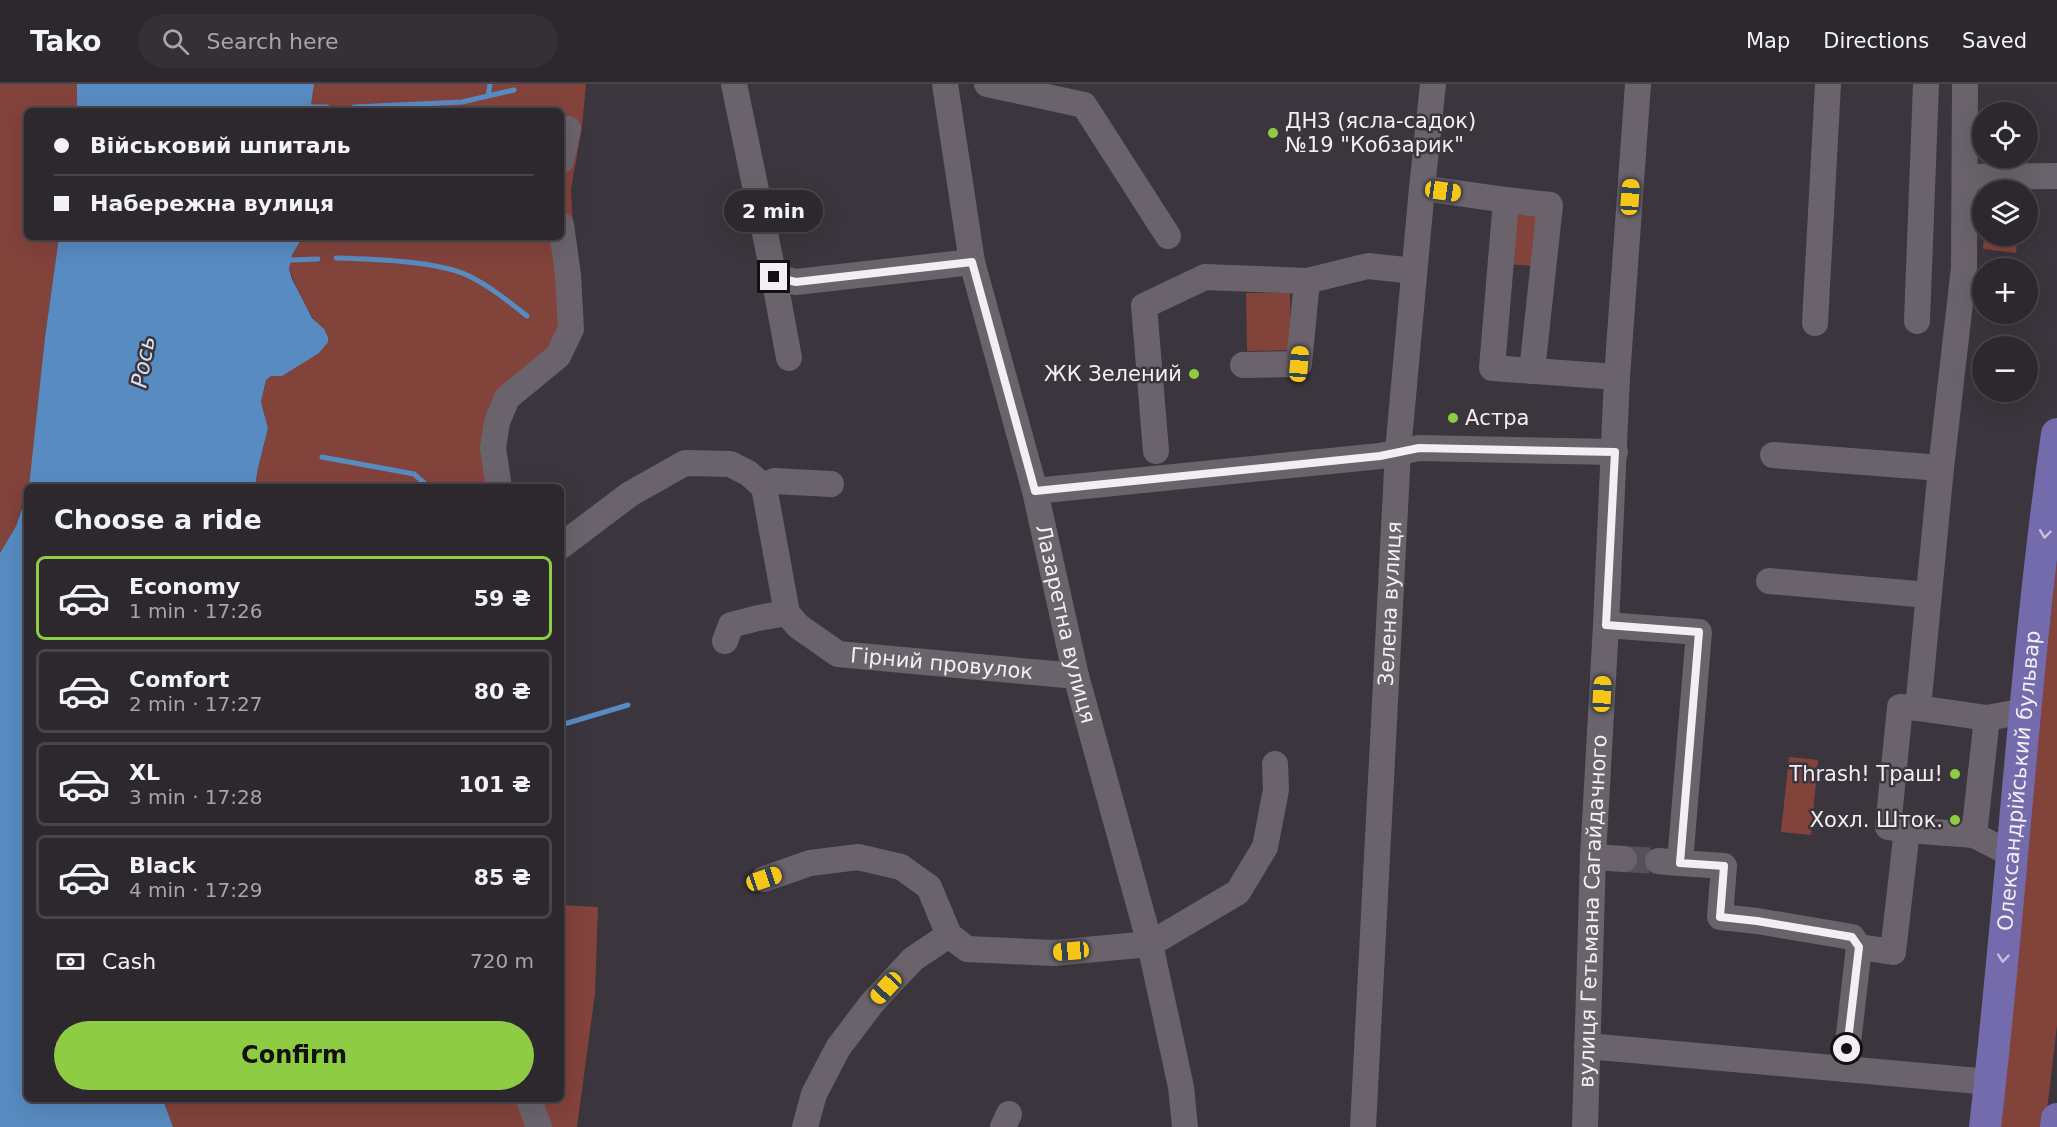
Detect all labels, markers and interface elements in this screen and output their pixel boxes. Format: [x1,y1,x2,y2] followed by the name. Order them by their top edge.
[138,14,558,68] search box
[30,25,102,58] text: Tako
[159,25,192,58] icon: search
[207,29,339,54] text: Search here
[1746,29,1790,53] text: Map
[1823,29,1929,53] text: Directions
[1962,29,2027,53] text: Saved
[1972,102,2038,402] map controls
[1972,102,2038,168] button: locate
[1285,109,1476,157] place label: ДНЗ (ясла-садок) №19 "Кобзарик"
[1266,126,1280,140] marker: ДНЗ (ясла-садок) №19 "Кобзарик"
[90,133,351,158] text: Військовий шпиталь
[1620,178,1640,216] car
[1424,180,1462,202] car
[1972,180,2038,246] button: layers
[724,190,824,232] callout: 2 min
[90,191,334,216] text: Набережна вулиця
[742,199,805,223] text: 2 min
[1972,258,2038,324] button: +
[760,263,787,290] route end
[126,334,160,390] water label: Рось
[1972,336,2038,402] button: −
[1288,345,1310,383] car
[1044,362,1182,386] place label: ЖК Зелений
[1187,367,1201,381] marker: ЖК Зелений
[1465,406,1529,430] place label: Астра
[1446,411,1460,425] marker: Астра
[54,504,262,535] text: Choose a ride
[1374,521,1406,687] street label: Зелена вулиця
[1031,522,1101,726] street label: Лазаретна вулиця
[2039,529,2052,538] one-way arrow
[57,571,111,625] icon: car
[129,574,240,599] text: Economy
[474,586,531,611] text: 59 ₴
[129,599,263,623] text: 1 min · 17:26
[1993,629,2045,932] street label: Олександрійський бульвар
[849,643,1034,684] street label: Гірний провулок
[57,664,111,718] icon: car
[129,667,229,692] text: Comfort
[1592,676,1612,712] car
[474,679,531,704] text: 80 ₴
[129,692,263,716] text: 2 min · 17:27
[1574,734,1612,1088] street label: вулиця Гетьмана Сагайдачного
[57,757,111,811] icon: car
[129,760,160,785] text: XL
[1788,762,1943,786] place label: Thrash! Траш!
[1948,767,1962,781] marker: Thrash! Траш!
[459,772,531,797] text: 101 ₴
[129,785,263,809] text: 3 min · 17:28
[1810,808,1943,832] place label: Хохл. Шток.
[1948,813,1962,827] marker: Хохл. Шток.
[57,850,111,904] icon: car
[129,853,196,878] text: Black
[474,865,531,890] text: 85 ₴
[744,865,784,893] car
[129,878,263,902] text: 4 min · 17:29
[1052,940,1090,962] car
[54,945,87,978] icon: cash
[102,949,156,974] text: Cash
[470,949,534,973] text: 720 m
[1997,953,2010,962] one-way arrow
[867,969,905,1007] car
[54,1021,534,1090] button: Confirm
[1833,1035,1860,1062] route start

